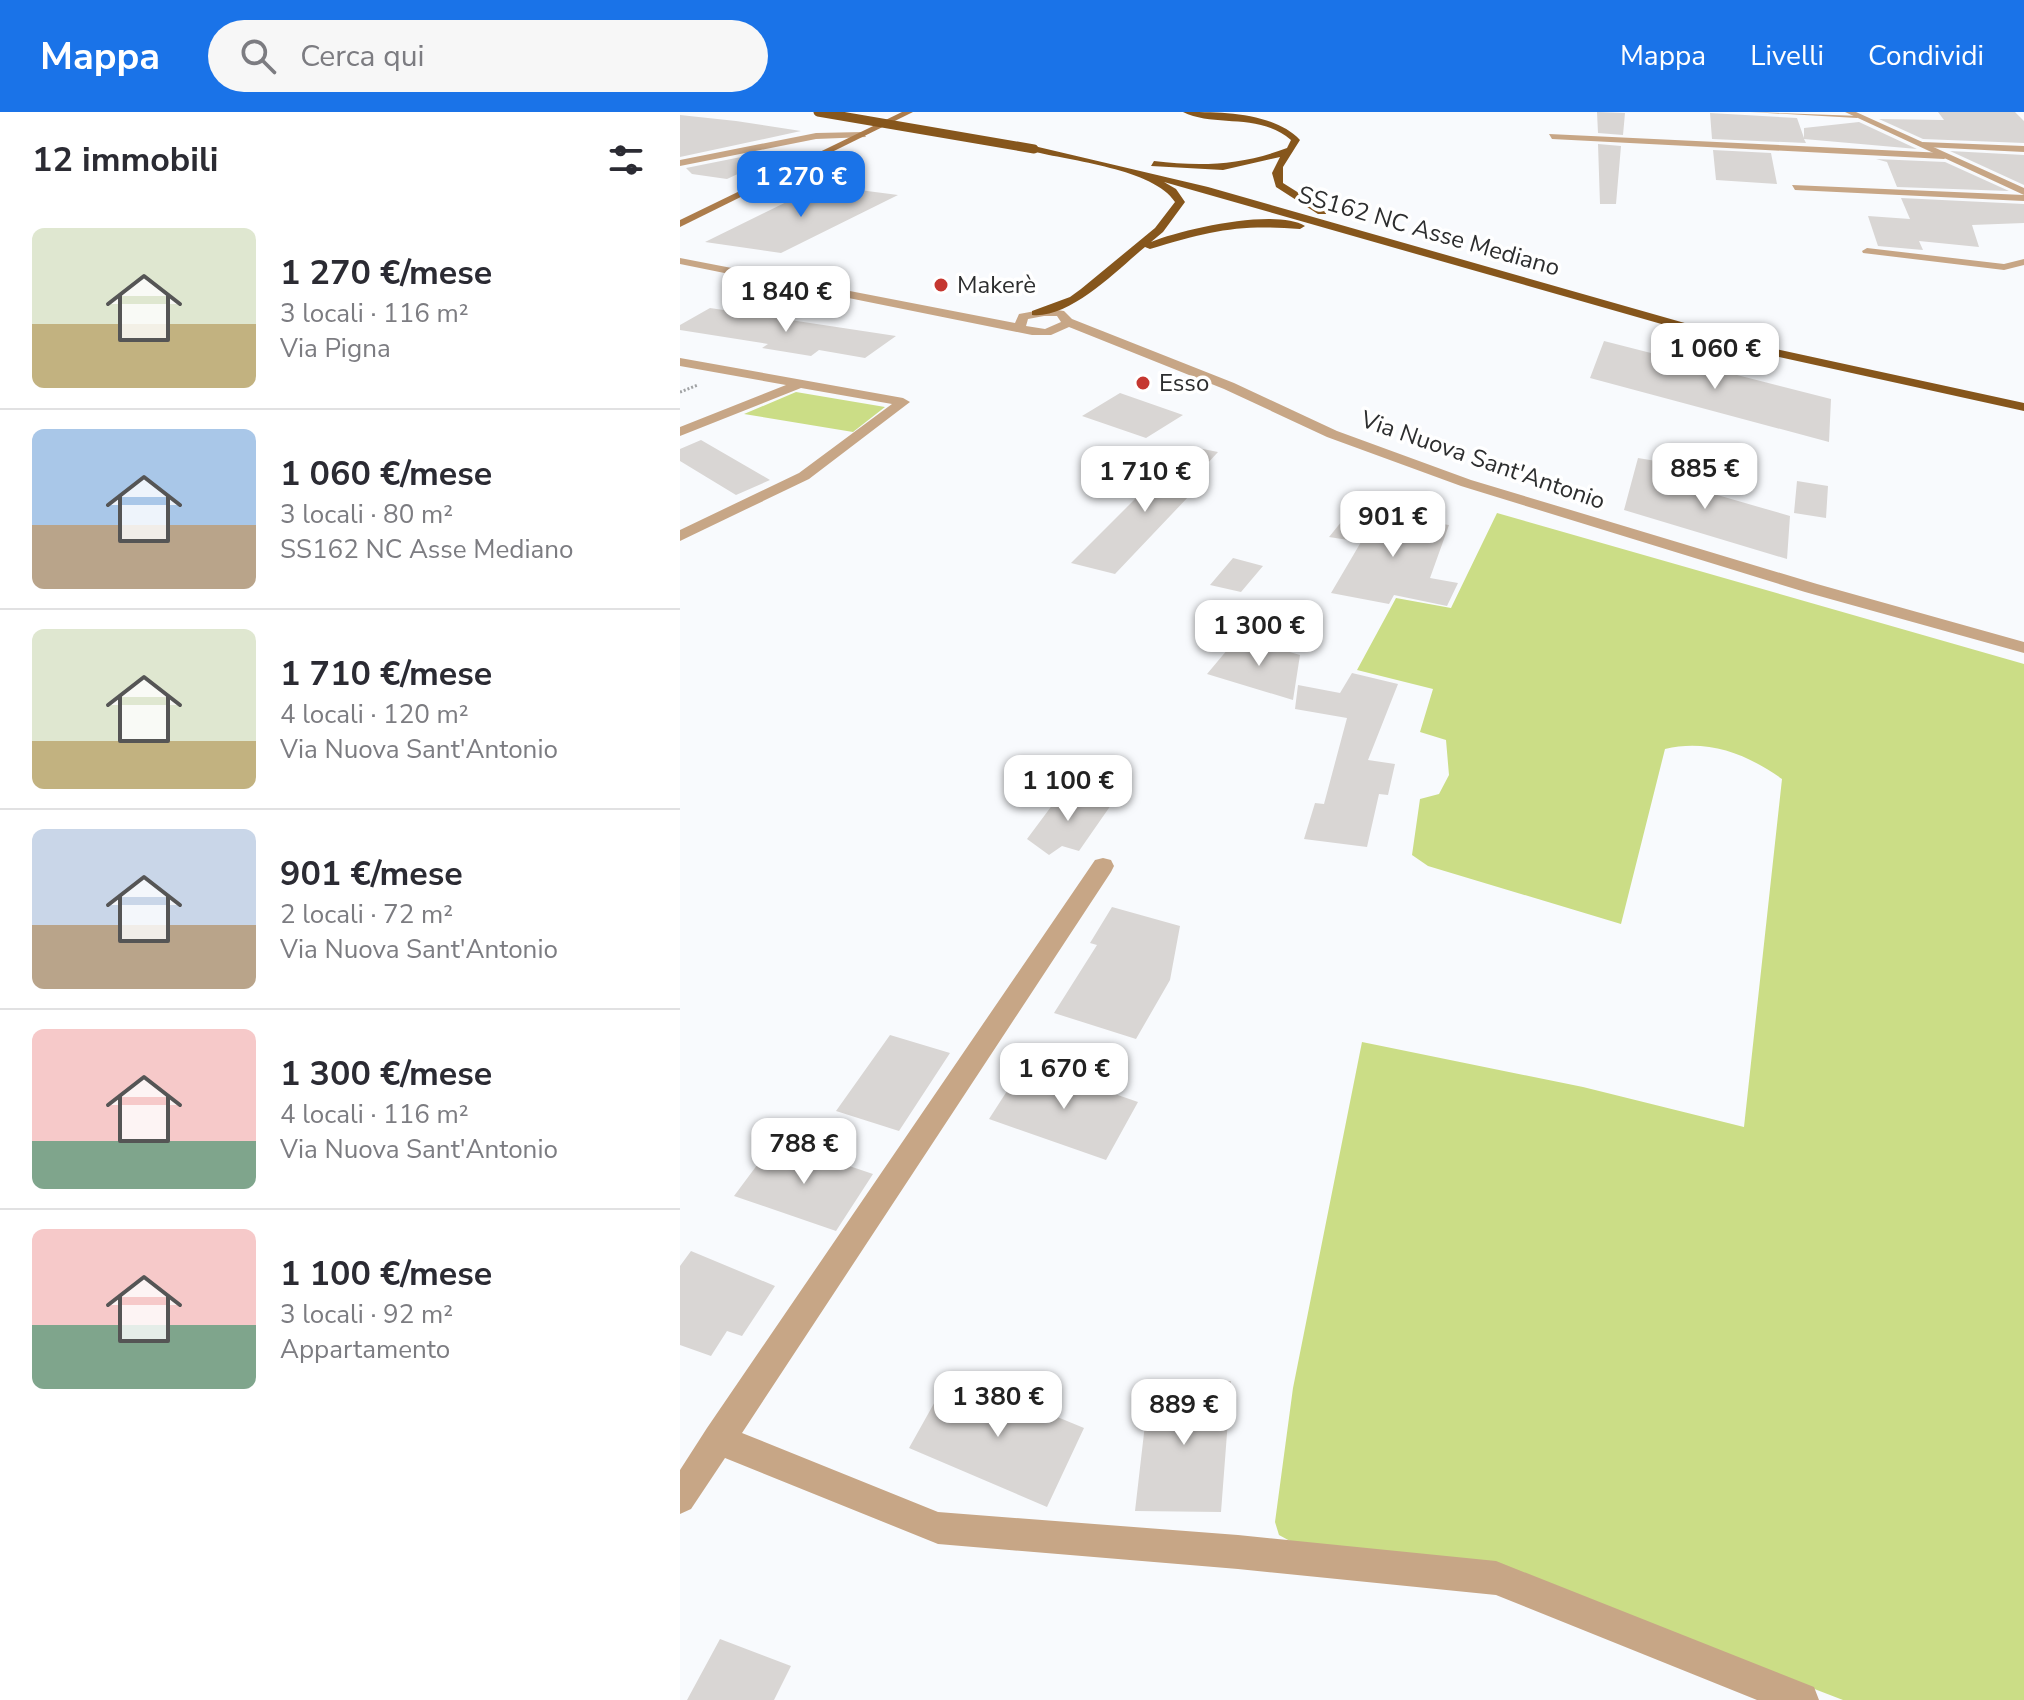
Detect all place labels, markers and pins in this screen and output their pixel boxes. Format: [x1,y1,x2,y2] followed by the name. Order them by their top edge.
[727,151,875,219] pin: 1 270 €
[712,266,860,334] pin: 1 840 €
[957,269,1036,301] place label: Makerè
[932,276,950,294] marker: Makerè
[1641,323,1789,391] pin: 1 060 €
[1159,367,1209,399] place label: Esso
[1134,374,1152,392] marker: Esso
[1649,443,1761,511] pin: 885 €
[1071,446,1219,514] pin: 1 710 €
[1337,491,1449,559] pin: 901 €
[1185,600,1333,668] pin: 1 300 €
[994,755,1142,823] pin: 1 100 €
[990,1043,1138,1111] pin: 1 670 €
[748,1118,860,1186] pin: 788 €
[924,1371,1072,1439] pin: 1 380 €
[1128,1379,1240,1447] pin: 889 €

